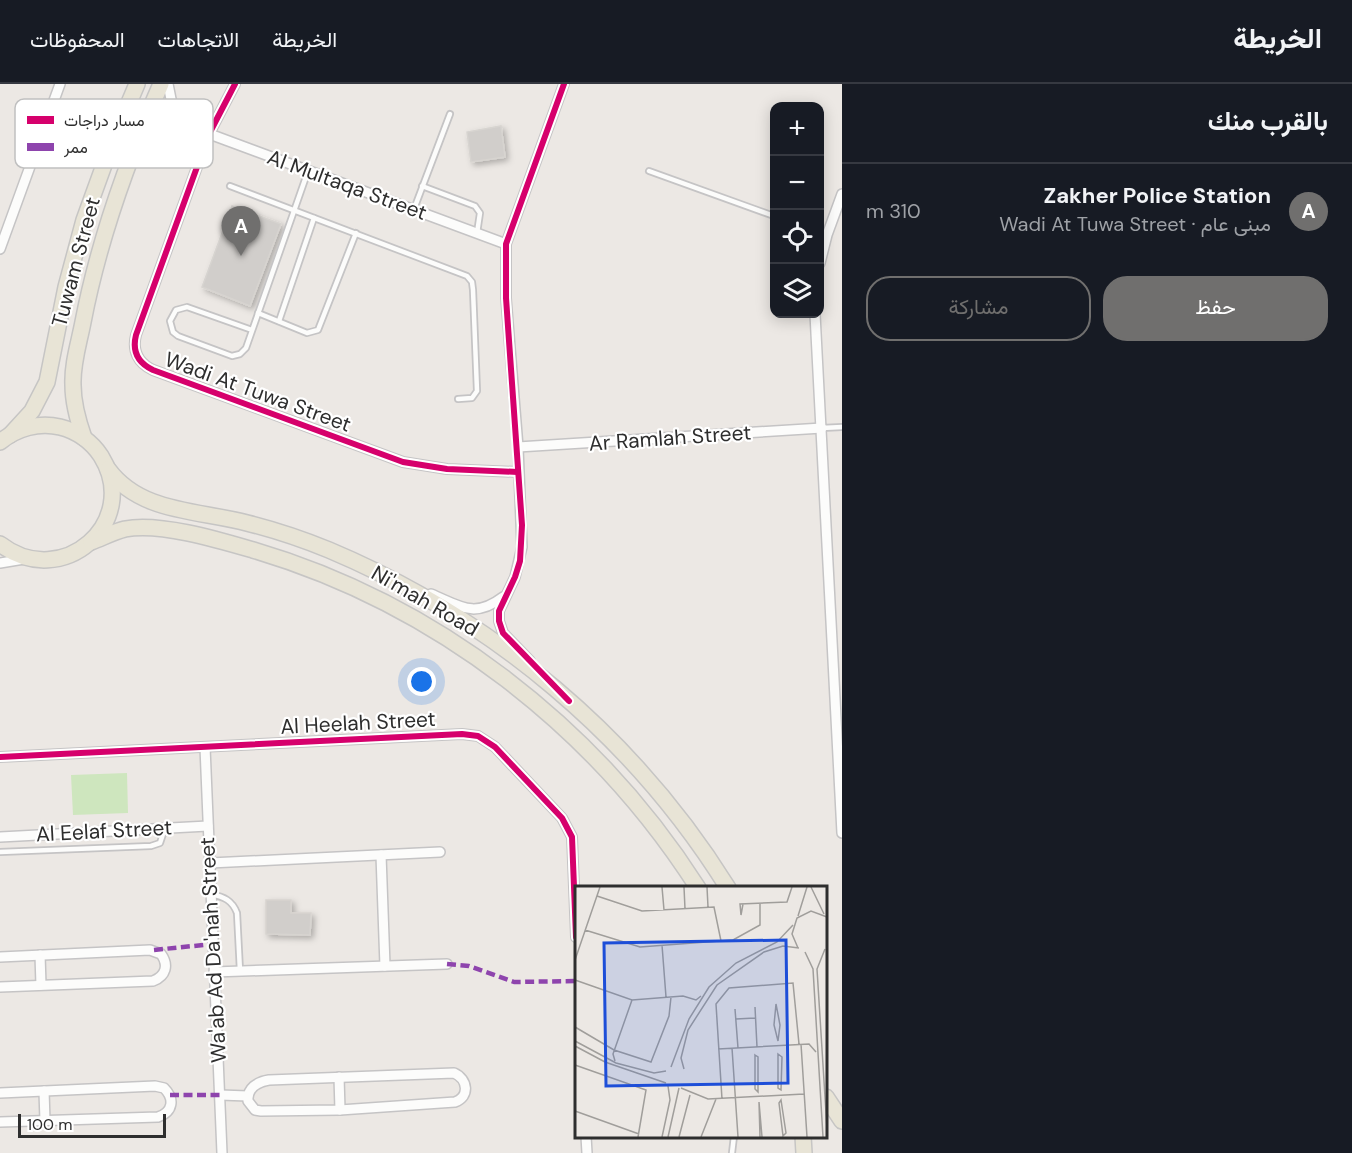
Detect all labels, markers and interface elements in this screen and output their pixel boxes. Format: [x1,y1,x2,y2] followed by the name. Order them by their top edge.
[1233,20,1322,57] text: الخريطة
[30,26,125,54] text: المحفوظات
[158,26,239,54] text: الاتجاهات
[272,26,337,54] text: الخريطة
[15,99,213,168] legend
[770,102,824,318] map controls
[770,102,824,156] button: +
[1208,104,1328,138] text: بالقرب منك
[64,110,145,131] text: مسار دراجات
[63,137,88,158] text: ممر
[263,143,431,227] street label: Al Multaqa Street
[770,156,824,210] button: −
[1044,181,1271,210] text: Zakher Police Station
[45,194,107,330] street label: Tuwam Street
[866,198,921,224] text: 310 m
[1301,198,1316,224] text: A
[222,206,260,256] pin: A
[770,210,824,264] button: locate
[999,211,1271,237] text: مبنى عام · Wadi At Tuwa Street
[770,264,824,318] button: layers
[866,276,1091,341] button: مشاركة
[1103,276,1328,341] button: حفظ
[161,345,355,439] street label: Wadi At Tuwa Street
[588,418,752,458] street label: Ar Ramlah Street
[366,559,484,643] street label: Ni'mah Road
[407,667,436,696] your location
[280,705,436,741] street label: Al Heelah Street
[35,813,173,849] street label: Al Eelaf Street
[193,836,233,1064] street label: Wa'ab Ad Da'nah Street
[575,886,827,1138] inset map
[18,1111,166,1138] scale bar
[27,1114,72,1135] text: 100 m

